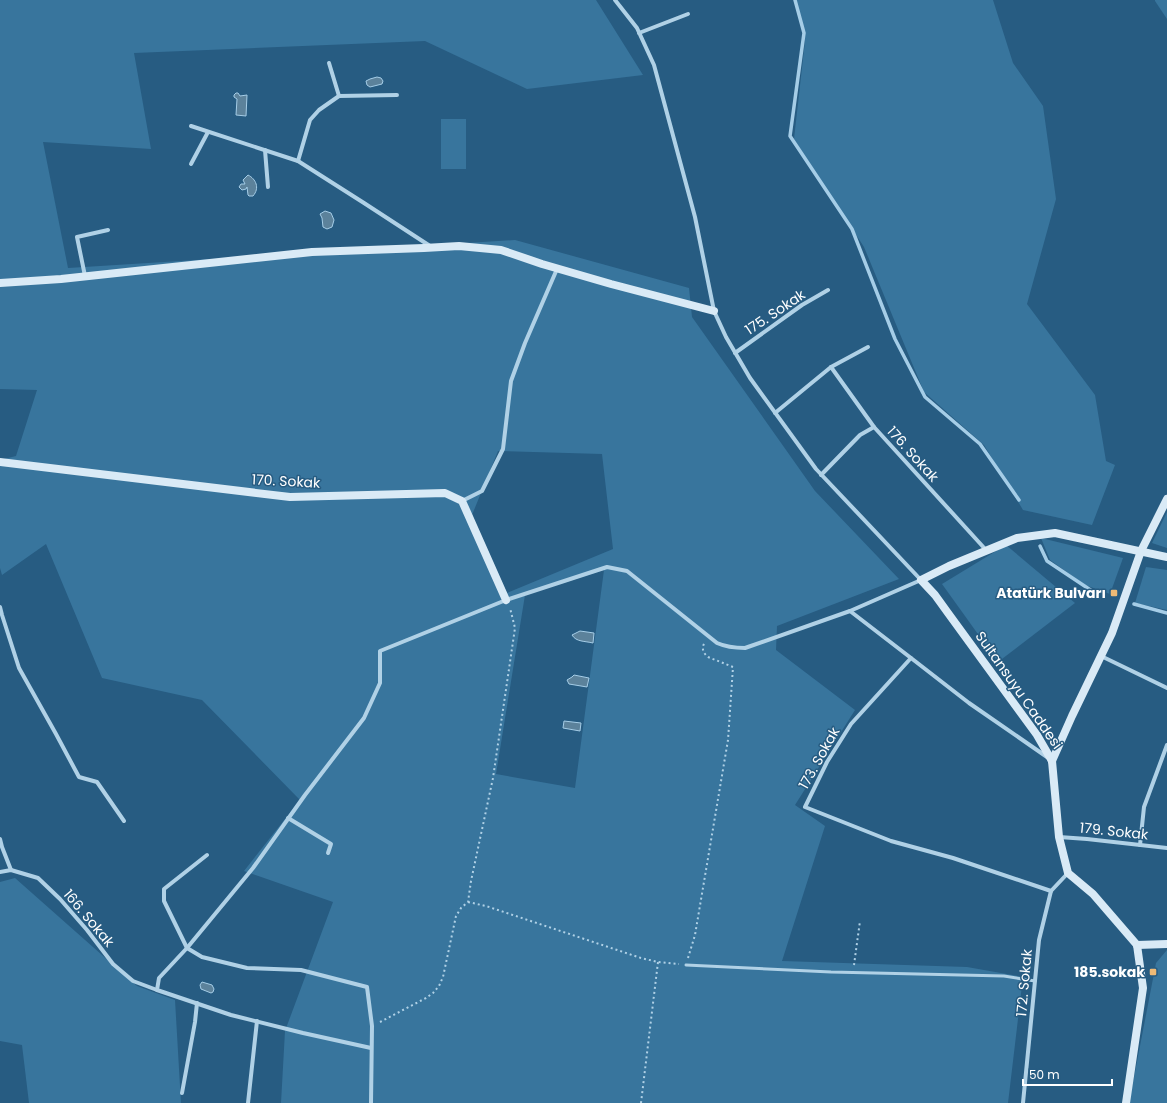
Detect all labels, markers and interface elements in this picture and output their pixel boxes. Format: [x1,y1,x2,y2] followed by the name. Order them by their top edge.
[741,284,810,339] street label: 175. Sokak
[883,422,944,487] street label: 176. Sokak
[251,469,322,493] street label: 170. Sokak
[996,583,1106,603] place label: Atatürk Bulvarı
[1109,588,1119,598] marker: Atatürk Bulvarı
[971,627,1067,753] street label: Sultansuyu Caddesi
[794,723,845,793] street label: 173. Sokak
[1079,817,1150,845] street label: 179. Sokak
[59,885,120,952] street label: 166. Sokak
[1011,948,1037,1018] street label: 172. Sokak
[1074,962,1145,982] place label: 185.sokak
[1148,967,1158,977] marker: 185.sokak
[1023,1061,1112,1087] scale bar
[1029,1066,1060,1083] text: 50 m

